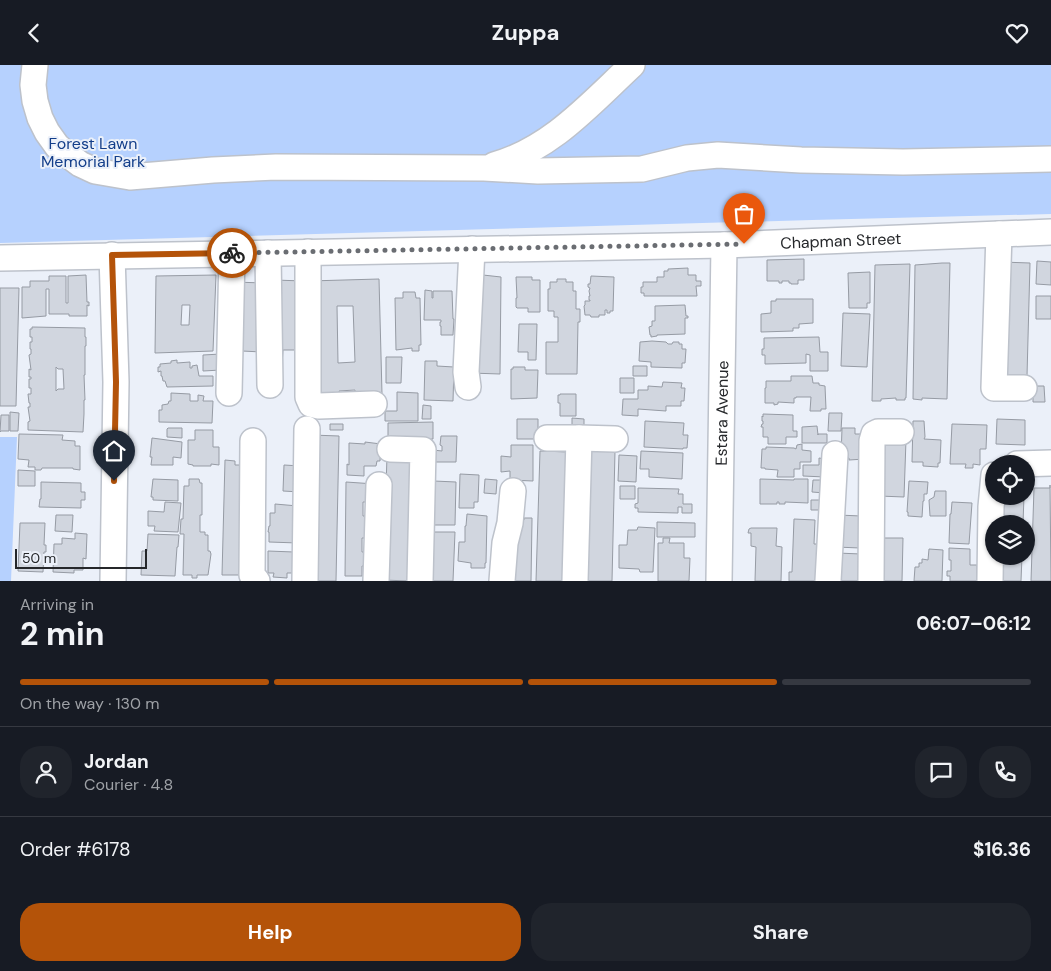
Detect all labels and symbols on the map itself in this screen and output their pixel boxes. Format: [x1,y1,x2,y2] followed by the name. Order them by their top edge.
[41,133,145,172] park label: Forest Lawn Memorial Park
[723,193,765,244] pin
[207,228,257,278] courier
[780,228,902,254] street label: Chapman Street
[711,360,733,466] street label: Estara Avenue
[93,430,135,481] pin
[15,546,148,569] scale bar

